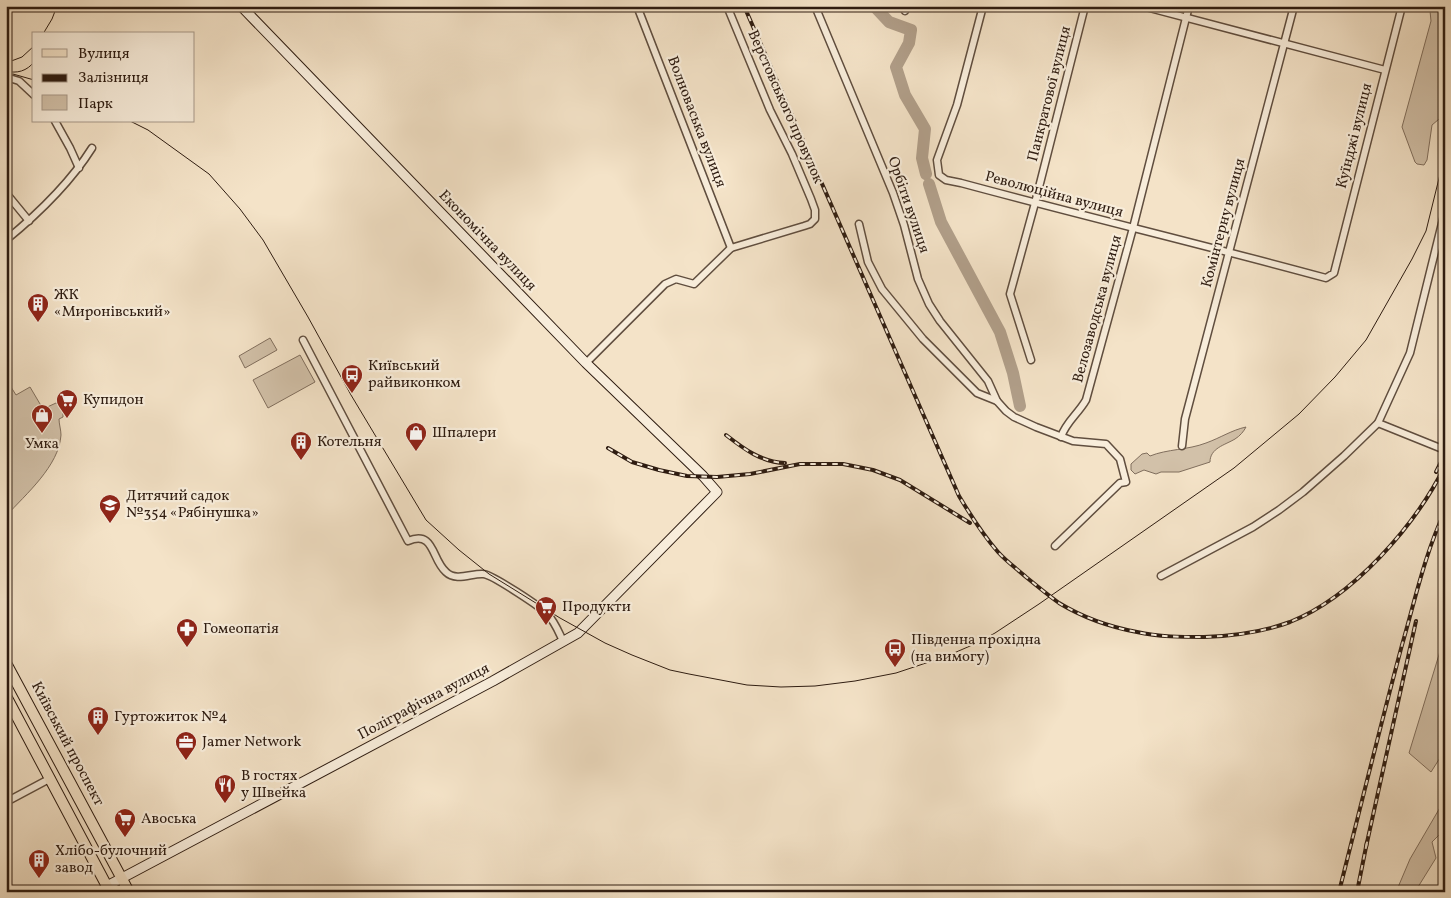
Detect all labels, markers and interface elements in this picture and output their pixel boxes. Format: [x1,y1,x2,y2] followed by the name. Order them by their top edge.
[1023,24,1077,164] street label: Панкратової вулиця
[742,27,828,187] street label: Верстовського провулок
[32,32,195,122] legend
[78,44,130,65] text: Вулиця
[661,53,731,191] street label: Волноваська вулиця
[78,68,149,89] text: Залізниця
[1332,81,1378,191] street label: Куїнджі вулиця
[78,94,113,115] text: Парк
[882,154,934,256] street label: Орбіти вулиця
[1197,156,1251,290] street label: Комінтерну вулиця
[983,166,1126,224] street label: Революційна вулиця
[433,186,541,296] street label: Економічна вулиця
[1068,233,1128,385] street label: Велозаводська вулиця
[54,285,171,323] place label: ЖК «Миронівський»
[26,292,50,323] building icon: ЖК «Миронівський»
[368,356,461,394] place label: Київський райвиконком
[340,363,364,394] bus stop icon: Київський райвиконком
[55,388,79,419] supermarket icon: Купидон
[83,390,144,411] place label: Купидон
[30,403,54,434] shop icon: Умка
[404,421,428,452] shop icon: Шпалери
[432,423,496,444] place label: Шпалери
[289,430,313,461] building icon: Котельня
[317,432,382,453] place label: Котельня
[25,434,59,455] place label: Умка
[126,486,259,524] place label: Дитячий садок №354 «Рябінушка»
[98,493,122,524] school or university icon: Дитячий садок №354 «Рябінушка»
[534,595,558,626] supermarket icon: Продукти
[562,597,631,618] place label: Продукти
[175,617,199,648] pharmacy icon: Гомеопатія
[203,619,279,640] place label: Гомеопатія
[911,630,1041,668] place label: Південна прохідна (на вимогу)
[883,637,907,668] bus stop icon: Південна прохідна (на вимогу)
[354,658,494,746] street label: Поліграфічна вулиця
[25,678,109,810] street label: Київський проспект
[86,705,110,736] building icon: Гуртожиток №4
[114,707,227,728] place label: Гуртожиток №4
[174,730,198,761] office icon: Jamer Network
[202,732,301,753] place label: Jamer Network
[241,766,306,804] place label: В гостях у Швейка
[213,773,237,804] restaurant icon: В гостях у Швейка
[113,807,137,838] supermarket icon: Авоська
[141,809,197,830] place label: Авоська
[55,841,167,879] place label: Хлібо-булочний завод
[27,848,51,879] building icon: Хлібо-булочний завод

